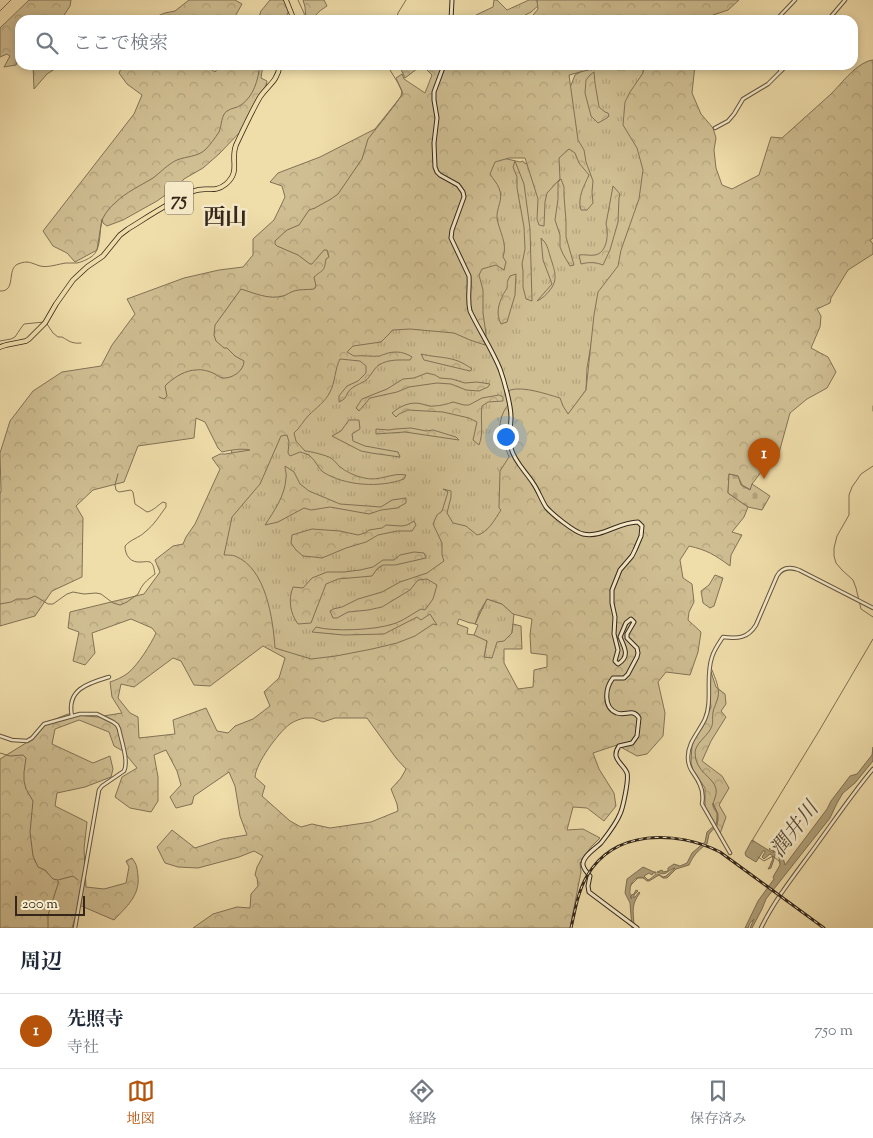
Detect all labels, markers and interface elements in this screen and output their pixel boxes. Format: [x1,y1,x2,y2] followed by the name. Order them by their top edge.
[15,15,858,70] search box
[33,29,61,57] icon: search
[73,31,168,58] text: ここで検索
[165,182,193,214] road number: 75
[203,203,247,235] district label: 西山
[493,424,519,450] your location
[748,438,780,479] pin: 1
[764,795,828,864] water label: 潤井川
[15,893,85,916] scale bar
[22,895,58,915] text: 200 m
[20,948,62,978] text: 周辺
[67,1007,124,1034] text: 先照寺
[33,1020,39,1043] text: 1
[814,1020,853,1043] text: 750 m
[67,1037,99,1060] text: 寺社
[127,1077,155,1130] tab: 地図
[408,1077,436,1130] tab: 経路
[690,1077,746,1130] tab: 保存済み

